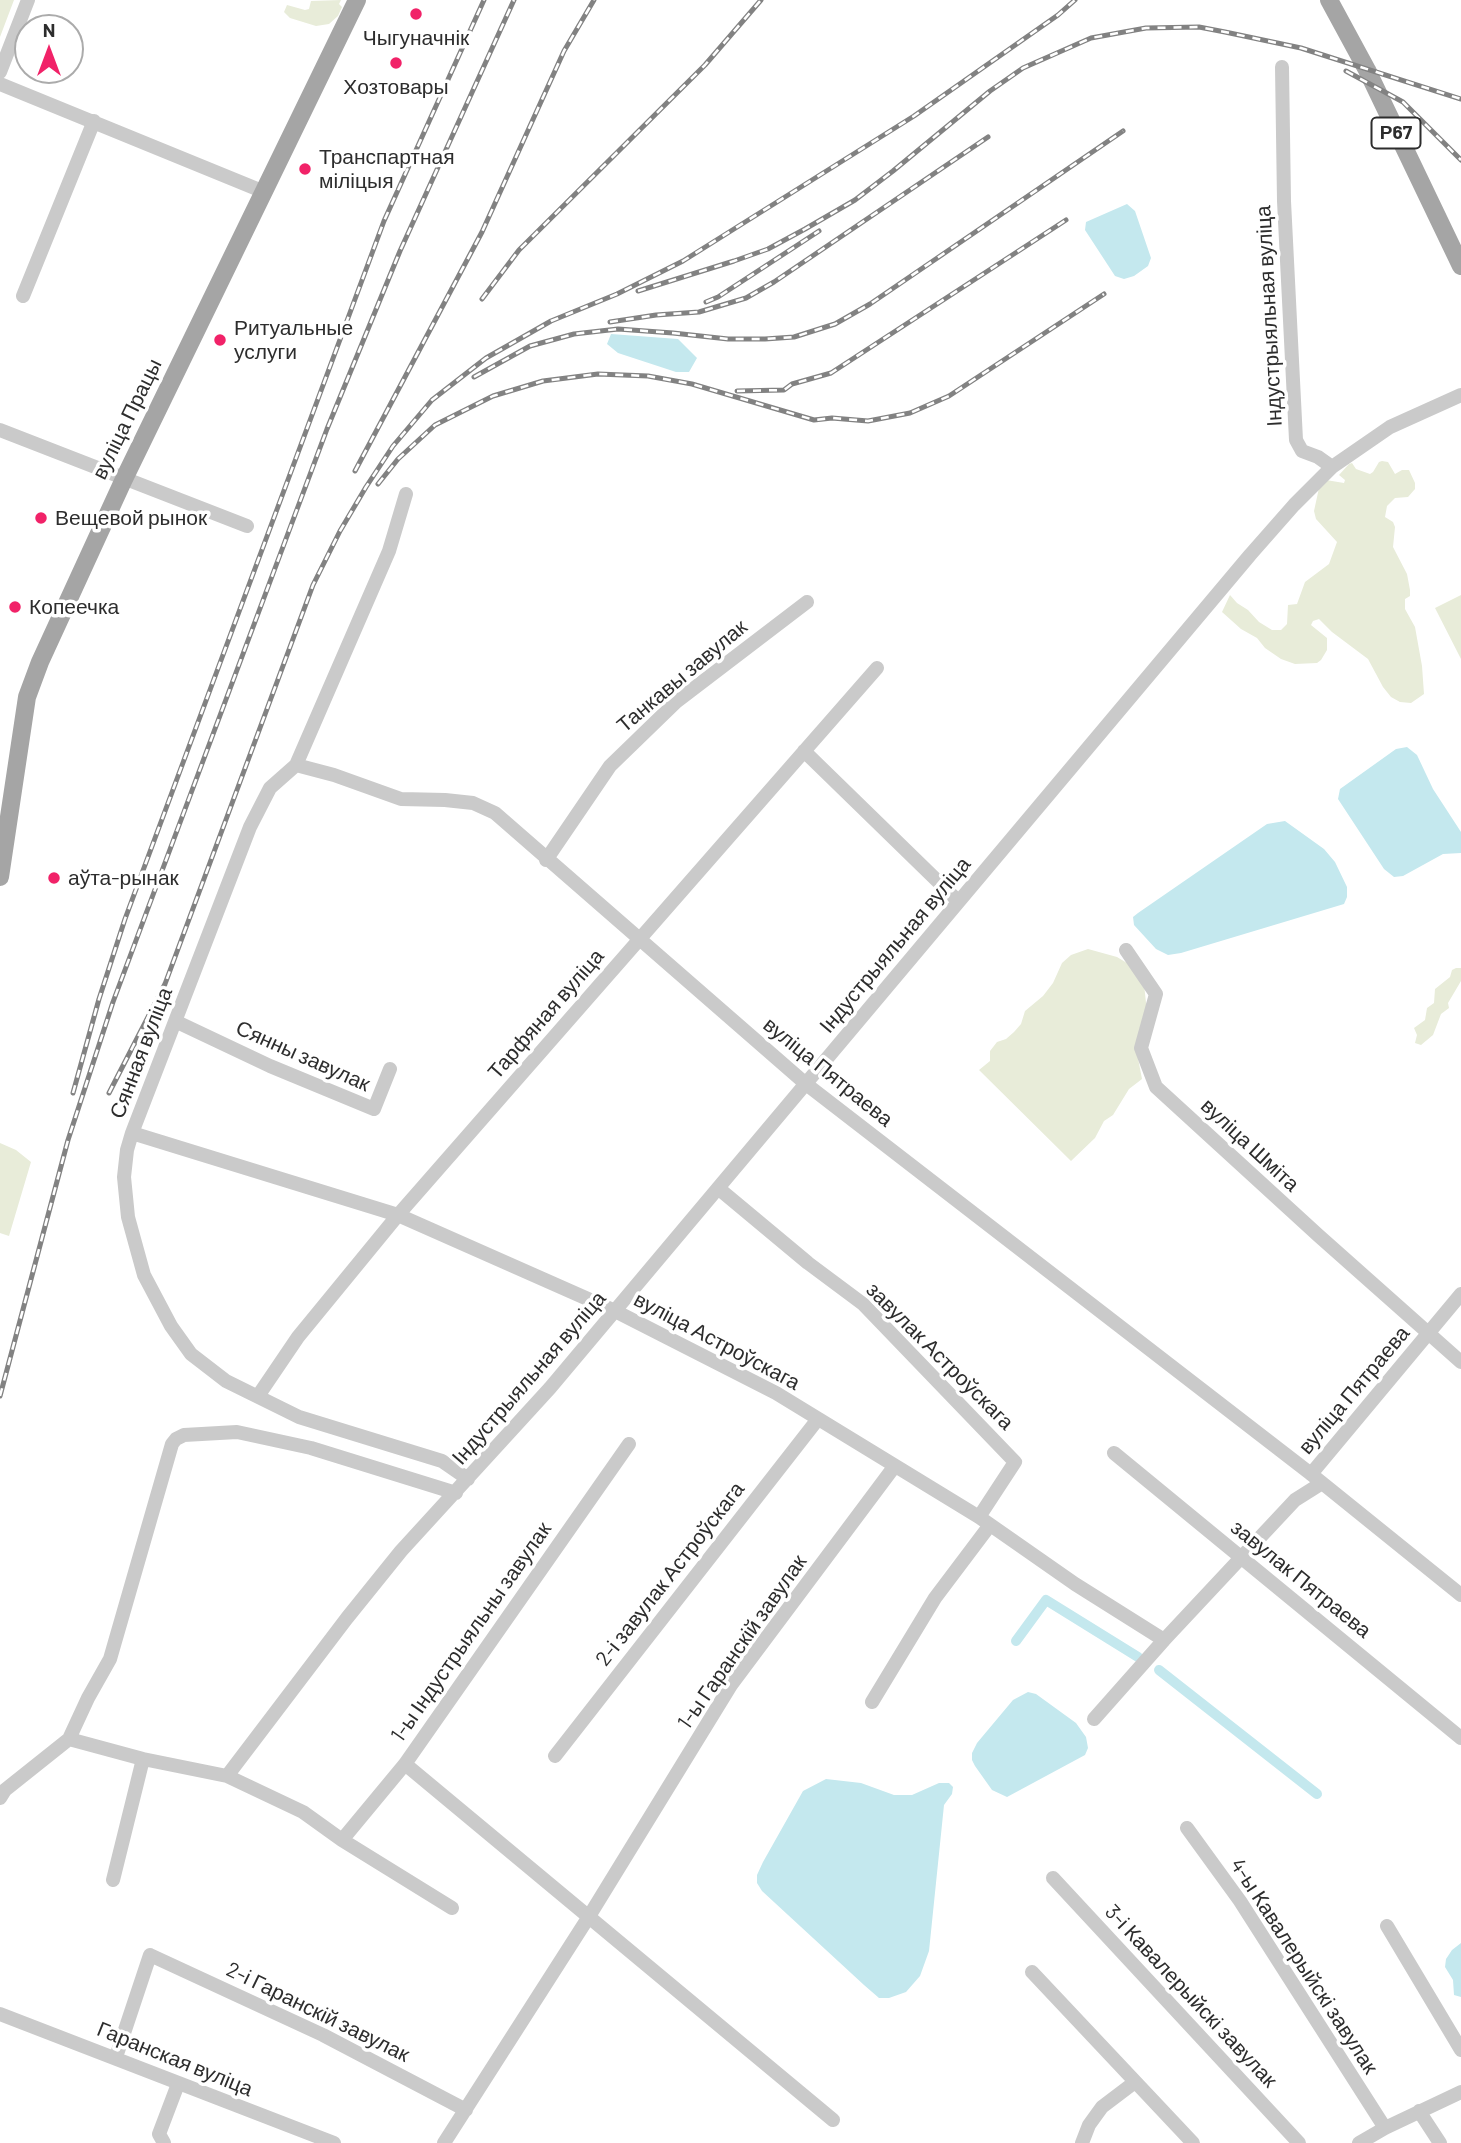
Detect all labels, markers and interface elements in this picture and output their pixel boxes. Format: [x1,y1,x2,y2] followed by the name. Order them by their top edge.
[408,6,424,22] marker: Чыгуначнік
[14,14,84,84] north arrow
[43,18,55,41] text: N
[363,25,469,51] place label: Чыгуначнік
[388,55,404,71] marker: Хозтовары
[343,74,449,100] place label: Хозтовары
[1372,118,1420,148] road number: Р67
[319,144,455,194] place label: Транспартная міліцыя
[297,161,313,177] marker: Транспартная міліцыя
[1251,205,1287,427] street label: Індустрыяльная вуліца
[234,315,353,365] place label: Ритуальные услуги
[212,332,228,348] marker: Ритуальные услуги
[87,355,167,483] street label: вуліца Працы
[55,505,207,531] place label: Вещевой рынок
[33,510,49,526] marker: Вещевой рынок
[29,594,119,620] place label: Копеечка
[7,599,23,615] marker: Копеечка
[612,614,752,738] street label: Танкавы завулак
[814,852,976,1038] street label: Індустрыяльная вуліца
[68,865,179,891] place label: аўта-рынак
[46,870,62,886] marker: аўта-рынак
[483,944,609,1084] street label: Тарфяная вуліца
[104,984,178,1122] street label: Сянная вуліца
[758,1012,898,1132] street label: вуліца Пятраева
[232,1015,374,1097] street label: Сянны завулак
[1196,1093,1304,1197] street label: вуліца Шміта
[861,1277,1019,1435] street label: завулак Астроўскага
[447,1286,611,1470] street label: Індустрыяльная вуліца
[630,1287,804,1395] street label: вуліца Астроўскага
[1293,1321,1415,1459] street label: вуліца Пятраева
[590,1477,750,1671] street label: 2-і завулак Астроўскага
[1226,1515,1376,1643] street label: завулак Пятраева
[385,1517,557,1747] street label: 1-ы Індустрыяльны завулак
[672,1550,812,1734] street label: 1-ы Гаранскій завулак
[1225,1854,1383,2078] street label: 4-ы Кавалерыйскі завулак
[1100,1899,1282,2093] street label: 3-і Кавалерыйскі завулак
[222,1957,414,2067] street label: 2-і Гаранскій завулак
[94,2016,256,2102] street label: Гаранская вуліца

